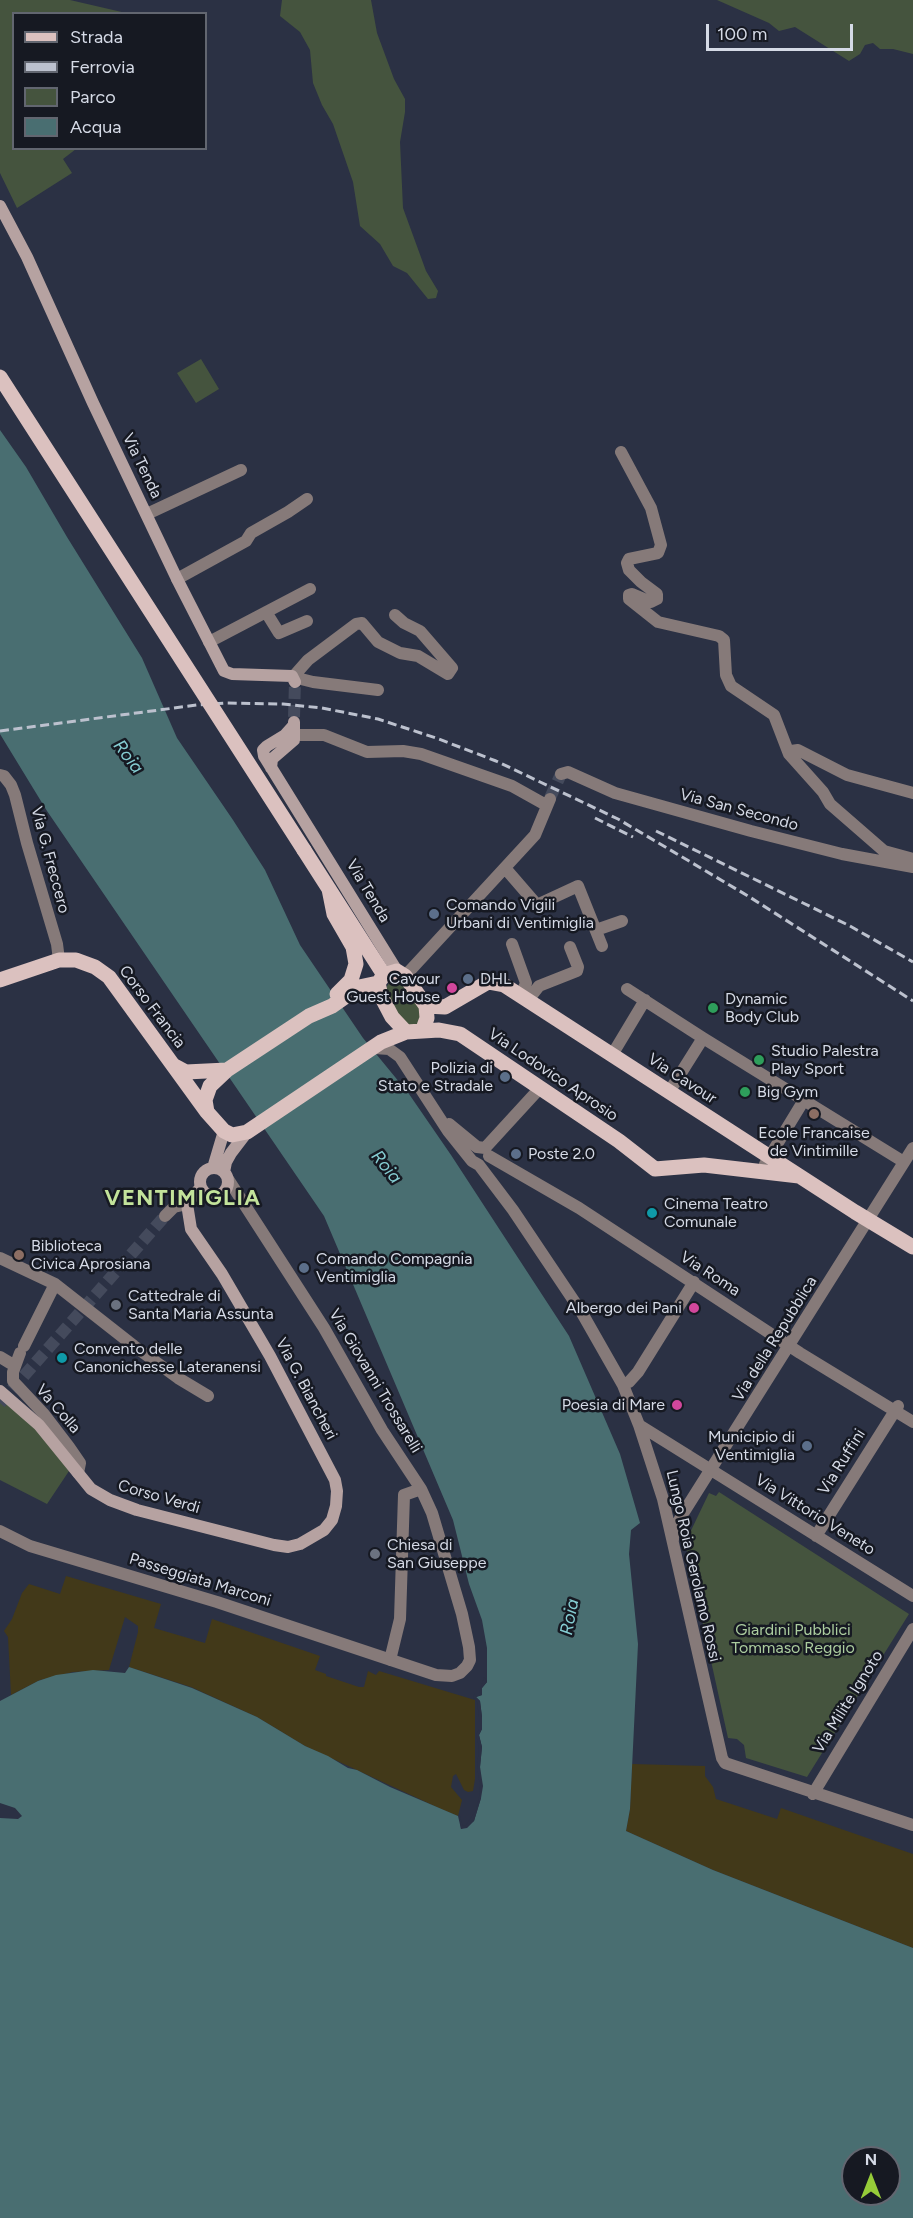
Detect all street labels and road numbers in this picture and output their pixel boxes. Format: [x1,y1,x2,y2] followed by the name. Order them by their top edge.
[118,430,166,502] street label: Via Tenda
[678,785,800,835] street label: Via San Secondo
[27,805,73,915] street label: Via G. Freccero
[342,856,394,926] street label: Via Tenda
[115,962,189,1052] street label: Corso Francia
[485,1024,621,1126] street label: Via Lodovico Aprosio
[644,1050,720,1108] street label: Via Cavour
[676,1247,744,1301] street label: Via Roma
[729,1273,821,1405] street label: Via della Repubblica
[324,1306,426,1456] street label: Via Giovanni Trossarelli
[271,1335,341,1443] street label: Via G. Biancheri
[32,1381,84,1437] street label: Va Colla
[814,1426,870,1498] street label: Via Ruffini
[662,1468,724,1664] street label: Lungo Roia Gerolamo Rossi
[752,1470,878,1560] street label: Via Vittorio Veneto
[116,1476,202,1518] street label: Corso Verdi
[127,1549,273,1611] street label: Passeggiata Marconi
[809,1647,887,1757] street label: Via Milite Ignoto

